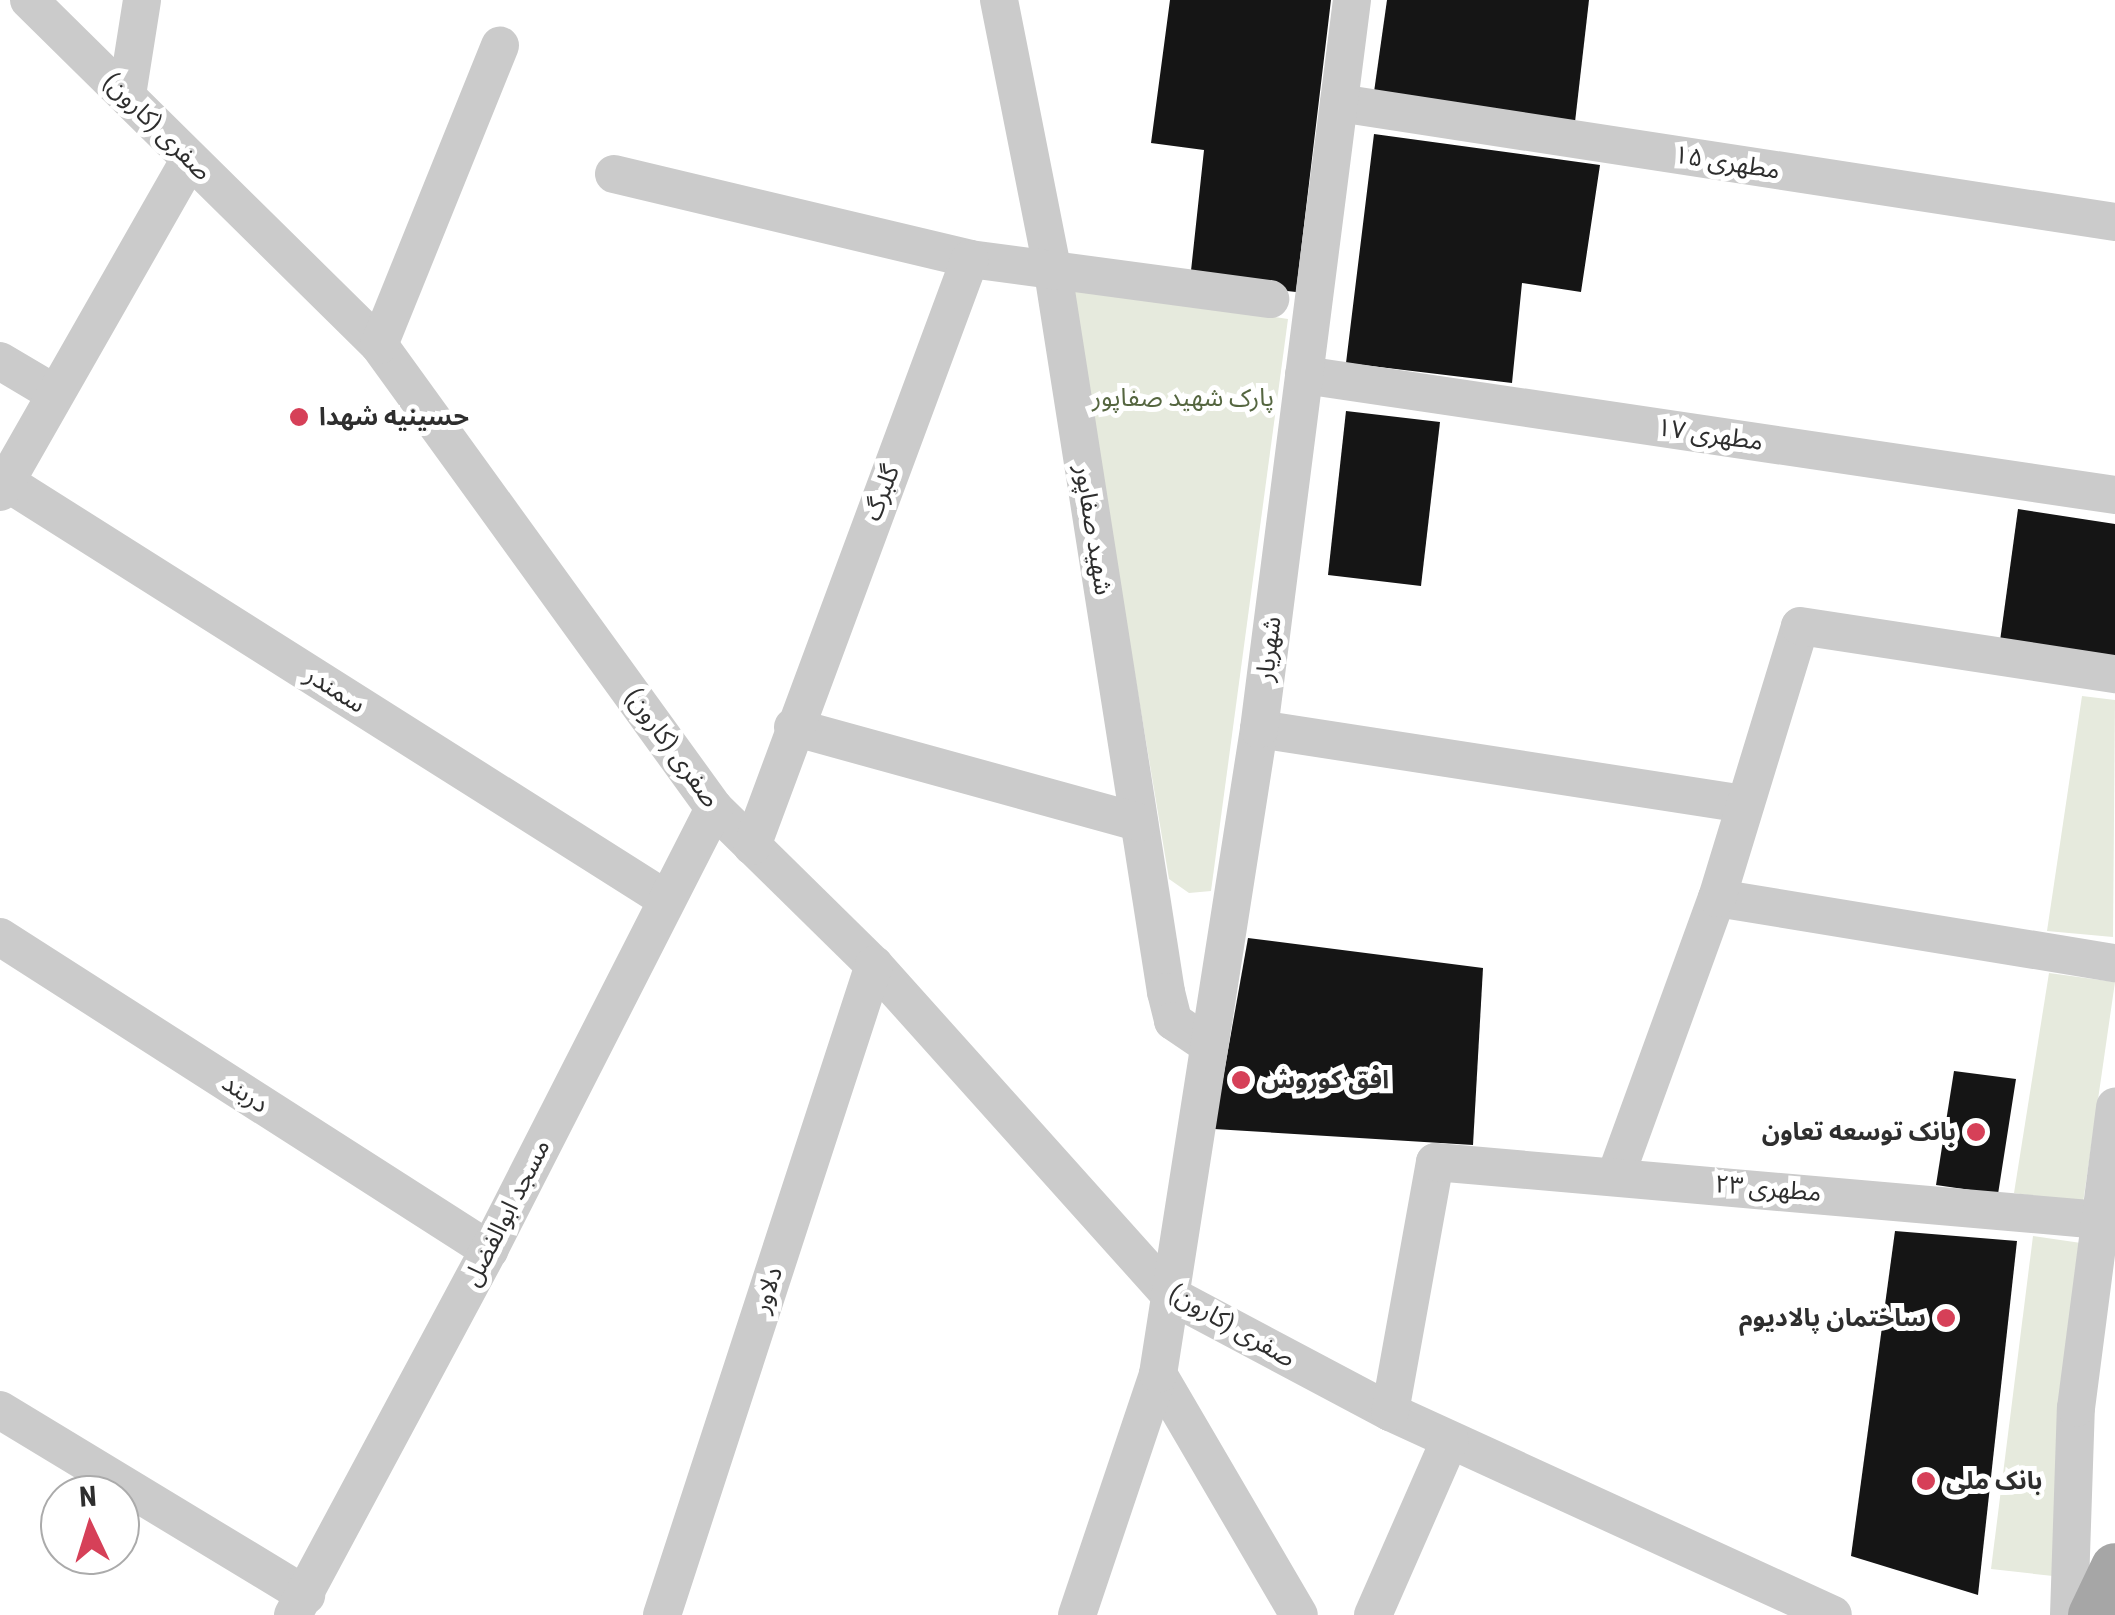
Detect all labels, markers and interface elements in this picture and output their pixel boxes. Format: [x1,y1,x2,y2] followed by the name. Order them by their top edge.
[97,67,217,187] street label: صفری (کارون)
[1672,140,1782,186] street label: مطهری ۱۵
[1092,383,1274,413] park label: پارک شهید صفاپور
[319,402,469,432] place label: حسینیه شهدا
[288,406,310,428] marker: حسینیه شهدا
[1655,413,1765,457] street label: مطهری ۱۷
[858,461,906,525] street label: گلبرگ
[1068,463,1118,597] street label: شهید صفاپور
[1250,615,1288,683] street label: شهریار
[299,660,371,720] street label: سمندر
[619,682,725,814] street label: صفری (کارون)
[1261,1065,1389,1095] place label: افق کوروش
[216,1068,274,1120] street label: دربند
[1230,1069,1252,1091] marker: افق کوروش
[1762,1117,1956,1147] place label: بانک توسعه تعاون
[1965,1121,1987,1143] marker: بانک توسعه تعاون
[457,1135,557,1291] street label: مسجد ابوالفضل
[1714,1169,1822,1209] street label: مطهری ۲۳
[746,1263,790,1317] street label: دلاور
[1164,1278,1300,1374] street label: صفری (کارون)
[1739,1303,1926,1333] place label: ساختمان پالادیوم
[1935,1307,1957,1329] marker: ساختمان پالادیوم
[1946,1466,2043,1496] place label: بانک ملی
[1915,1470,1937,1492] marker: بانک ملی
[40,1475,140,1575] north arrow
[78,1480,98,1514] text: N

